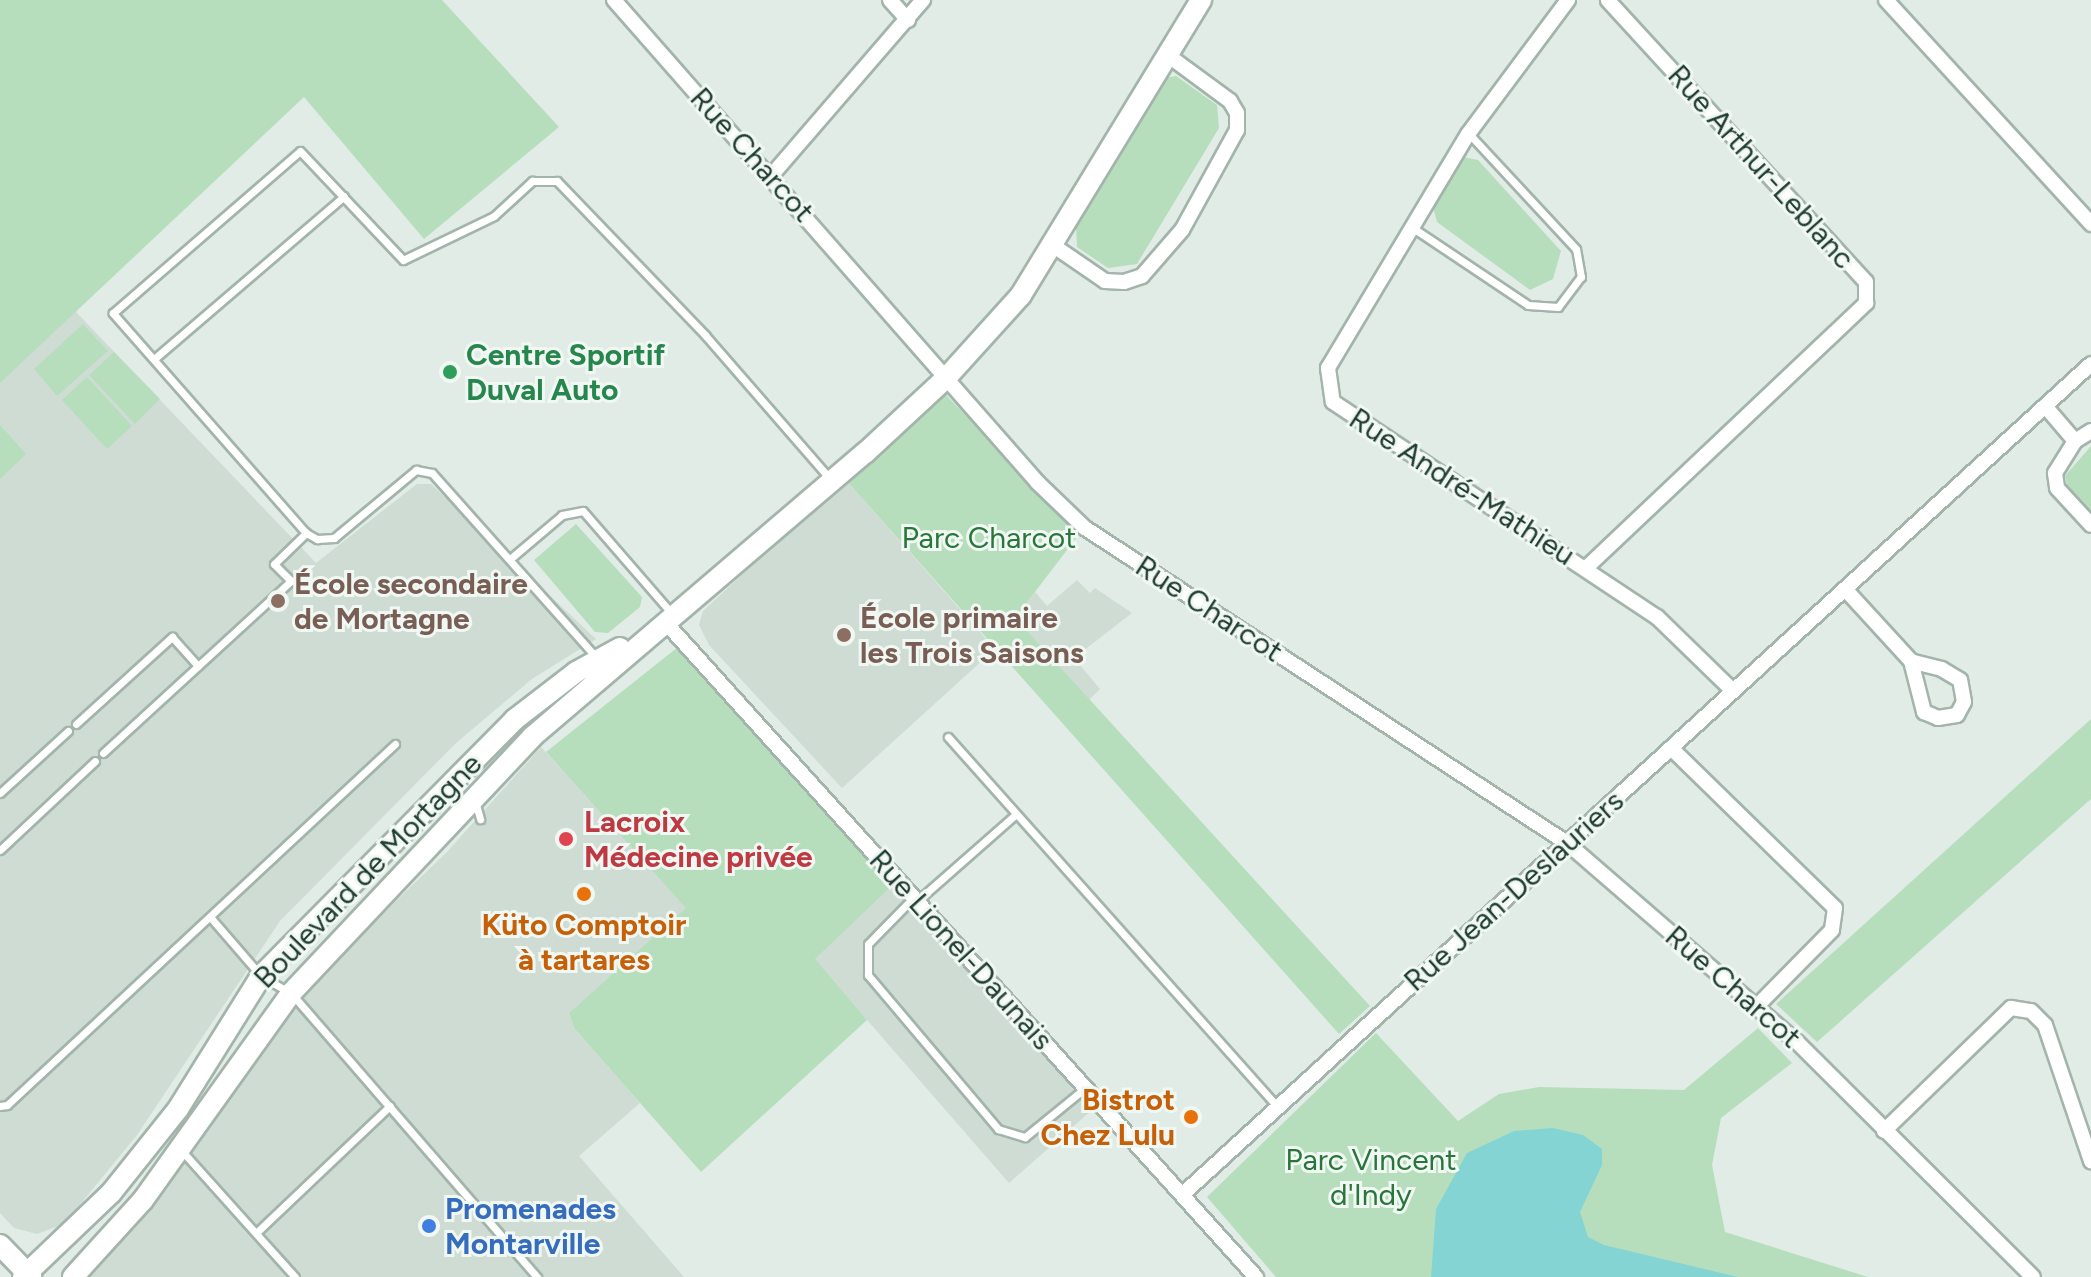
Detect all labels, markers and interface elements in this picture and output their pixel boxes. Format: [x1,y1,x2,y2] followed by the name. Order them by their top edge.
[1660,58,1862,276] street label: Rue Arthur-Leblanc
[682,80,822,230] street label: Rue Charcot
[466,337,665,408] place label: Centre Sportif Duval Auto
[441,363,459,381] marker: Centre Sportif Duval Auto
[1342,401,1582,573] street label: Rue André-Mathieu
[902,520,1076,556] park label: Parc Charcot
[1129,548,1289,670] street label: Rue Charcot
[294,566,528,636] place label: École secondaire de Mortagne
[269,592,287,610] marker: École secondaire de Mortagne
[860,600,1084,670] place label: École primaire les Trois Saisons
[835,626,853,644] marker: École primaire les Trois Saisons
[247,746,489,996] street label: Boulevard de Mortagne
[1397,783,1631,999] street label: Rue Jean-Deslauriers
[584,804,813,874] place label: Lacroix Médecine privée
[555,828,577,850] marker: Lacroix Médecine privée
[862,842,1060,1058] street label: Rue Lionel-Daunais
[575,885,593,903] marker: Küto Comptoir à tartares
[482,907,686,978] place label: Küto Comptoir à tartares
[1658,918,1808,1056] street label: Rue Charcot
[1041,1082,1175,1152] place label: Bistrot Chez Lulu
[1182,1108,1200,1126] marker: Bistrot Chez Lulu
[1285,1142,1457,1212] park label: Parc Vincent d'Indy
[445,1191,616,1262] place label: Promenades Montarville
[420,1217,438,1235] marker: Promenades Montarville

